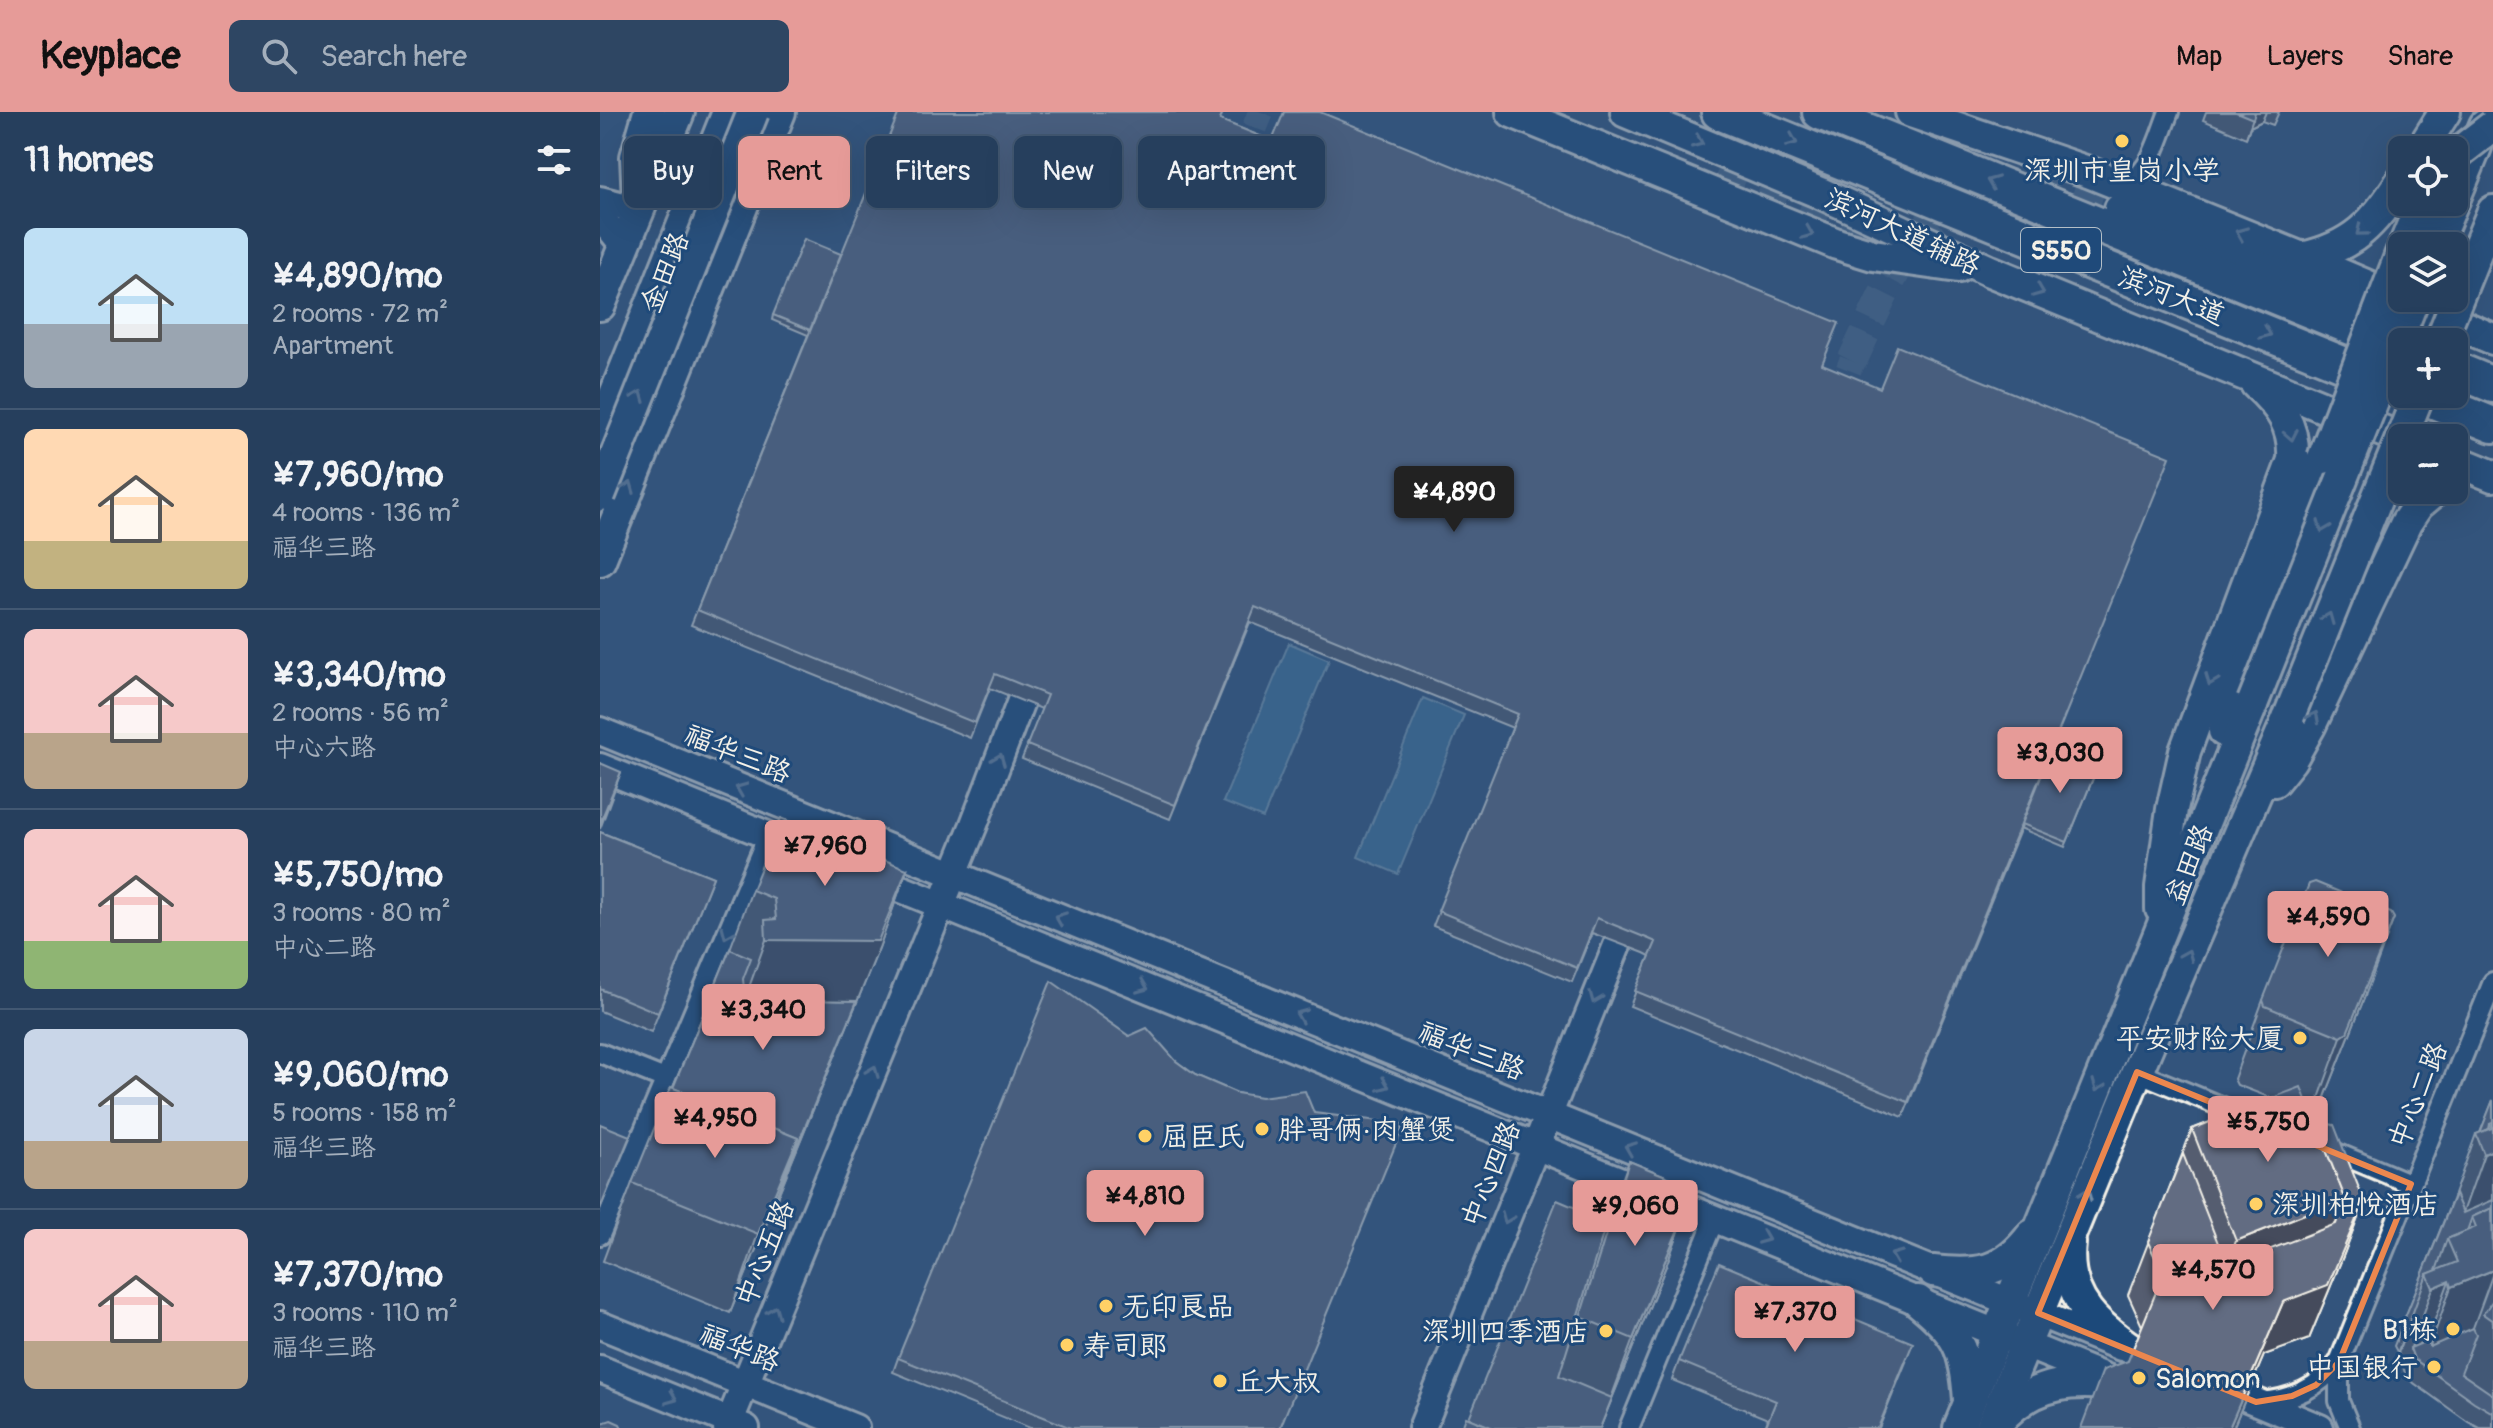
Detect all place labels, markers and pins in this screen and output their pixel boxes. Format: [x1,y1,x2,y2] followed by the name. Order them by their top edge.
[2113,132,2131,150] marker: 深圳市皇岗小学
[2024,154,2220,189] place label: 深圳市皇岗小学
[1389,466,1519,534] pin: ¥4,890
[1995,727,2125,795] pin: ¥3,030
[760,820,890,888] pin: ¥7,960
[2263,891,2393,959] pin: ¥4,590
[698,984,828,1052] pin: ¥3,340
[2116,1022,2284,1057] place label: 平安财险大厦
[2291,1029,2309,1047] marker: 平安财险大厦
[650,1092,780,1160] pin: ¥4,950
[2203,1096,2333,1164] pin: ¥5,750
[1278,1113,1455,1148] place label: 胖哥俩·肉蟹煲
[1161,1120,1245,1155] place label: 屈臣氏
[1253,1120,1271,1138] marker: 胖哥俩·肉蟹煲
[1136,1127,1154,1145] marker: 屈臣氏
[1080,1170,1210,1238] pin: ¥4,810
[1570,1180,1700,1248] pin: ¥9,060
[2272,1188,2440,1223] place label: 深圳柏悦酒店
[2247,1195,2265,1213] marker: 深圳柏悦酒店
[2148,1244,2278,1312] pin: ¥4,570
[1730,1286,1860,1354] pin: ¥7,370
[1122,1290,1234,1325] place label: 无印良品
[1097,1297,1115,1315] marker: 无印良品
[2382,1313,2437,1348] place label: B1栋
[1422,1315,1590,1350] place label: 深圳四季酒店
[2444,1320,2462,1338] marker: B1栋
[1597,1322,1615,1340] marker: 深圳四季酒店
[1083,1329,1167,1364] place label: 寿司郎
[1058,1336,1076,1354] marker: 寿司郎
[2306,1351,2418,1386] place label: 中国银行
[2425,1358,2443,1376] marker: 中国银行
[2155,1362,2261,1397] place label: Salomon
[1236,1365,1320,1400] place label: 丘大叔
[2130,1369,2148,1387] marker: Salomon
[1211,1372,1229,1390] marker: 丘大叔

